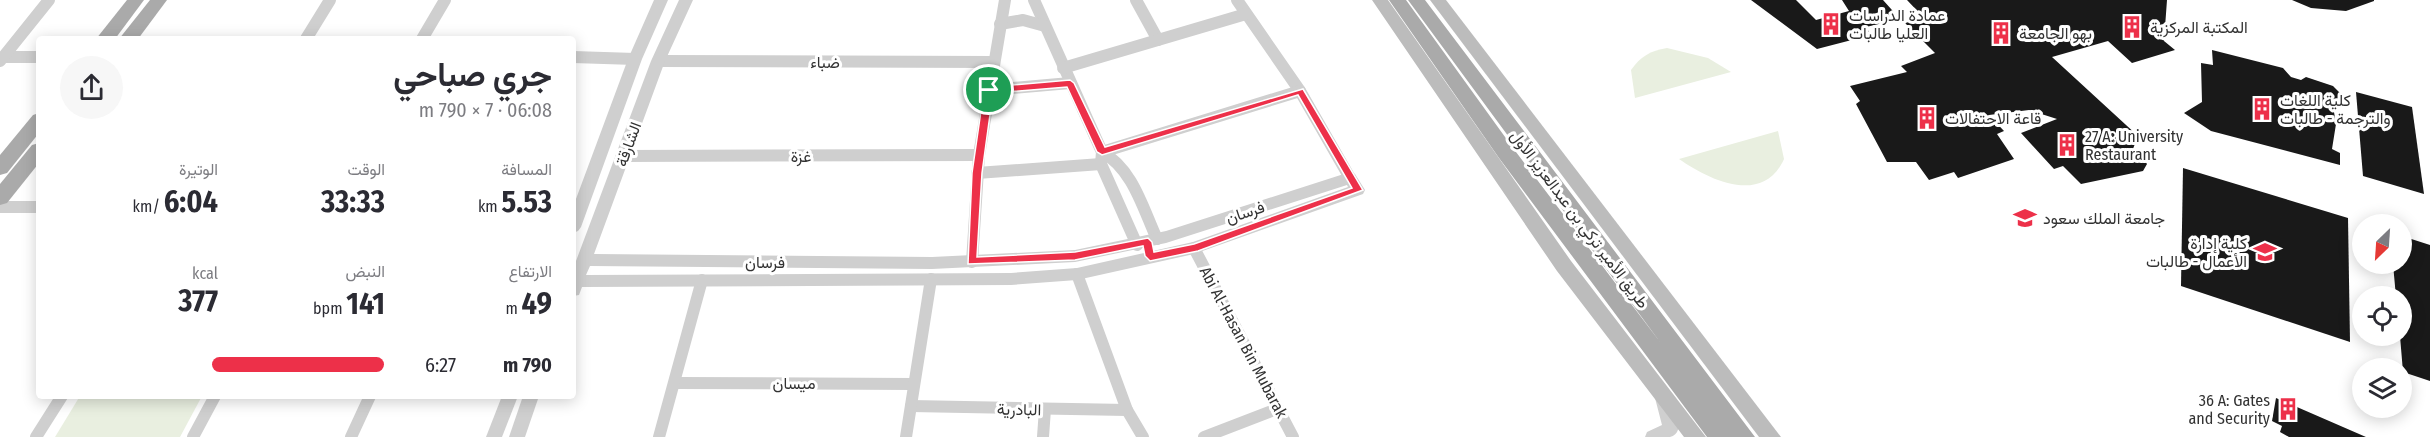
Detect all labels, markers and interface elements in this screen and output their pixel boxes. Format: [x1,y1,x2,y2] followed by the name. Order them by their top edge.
[1849,6,1945,43] place label: عمادة الدراسات العليا طالبات
[1818,11,1844,37] building icon: عمادة الدراسات العليا طالبات
[2119,14,2145,40] building icon: المكتبة المركزية
[2150,18,2248,38] place label: المكتبة المركزية
[1988,20,2014,46] building icon: بهو الجامعة
[2019,24,2092,44] place label: بهو الجامعة
[810,53,840,72] street label: ضباء
[393,55,552,95] text: جري صباحي
[60,56,123,119] button: share
[963,64,1014,115] pin
[972,73,1005,106] icon: arrive
[2280,91,2391,129] place label: كلية اللغات والترجمة - طالبات
[2249,96,2275,122] building icon: كلية اللغات والترجمة - طالبات
[419,98,552,122] text: 06:08 · 7 × 790 m
[1914,105,1940,131] building icon: قاعة الاحتفالات
[1945,109,2041,128] place label: قاعة الاحتفالات
[612,119,646,169] street label: الشارقة
[1503,127,1653,314] street label: طريق الأمير تركي بن عبدالعزيز الأول
[2085,127,2184,164] place label: 27 A: University Restaurant
[2054,132,2080,158] building icon: 27 A: University Restaurant
[791,147,811,167] street label: غزة
[179,160,218,179] text: الوتيرة
[347,160,385,179] text: الوقت
[501,160,552,179] text: المسافة
[164,184,218,220] text: 6:04
[321,184,385,220] text: 33:33
[501,184,552,220] text: 5.53
[133,197,164,216] text: /km
[478,197,501,216] text: km
[1223,197,1267,229] street label: فرسان
[2012,205,2038,231] school or university icon: جامعة الملك سعود
[2043,209,2165,229] place label: جامعة الملك سعود
[2352,214,2412,274] north arrow
[2352,214,2412,418] map controls
[2146,234,2247,271] place label: كلية إدارة الأعمال - طالبات
[2252,239,2278,265] school or university icon: كلية إدارة الأعمال - طالبات
[745,253,785,273] street label: فرسان
[345,262,385,281] text: النبض
[509,262,552,281] text: الارتفاع
[1196,263,1292,422] street label: Abi Al-Hasan Bin Mubarak
[192,264,218,283] text: kcal
[178,283,218,319] text: 377
[346,286,385,322] text: 141
[522,286,552,322] text: 49
[2352,286,2412,346] button: locate
[313,299,346,318] text: bpm
[506,299,522,318] text: m
[425,353,456,377] text: 6:27
[503,353,552,377] text: 790 m
[2352,358,2412,418] button: layers
[773,374,815,393] street label: ميسان
[2189,391,2271,428] place label: 36 A: Gates and Security
[2275,396,2301,422] building icon: 36 A: Gates and Security
[997,400,1041,420] street label: البادرية

